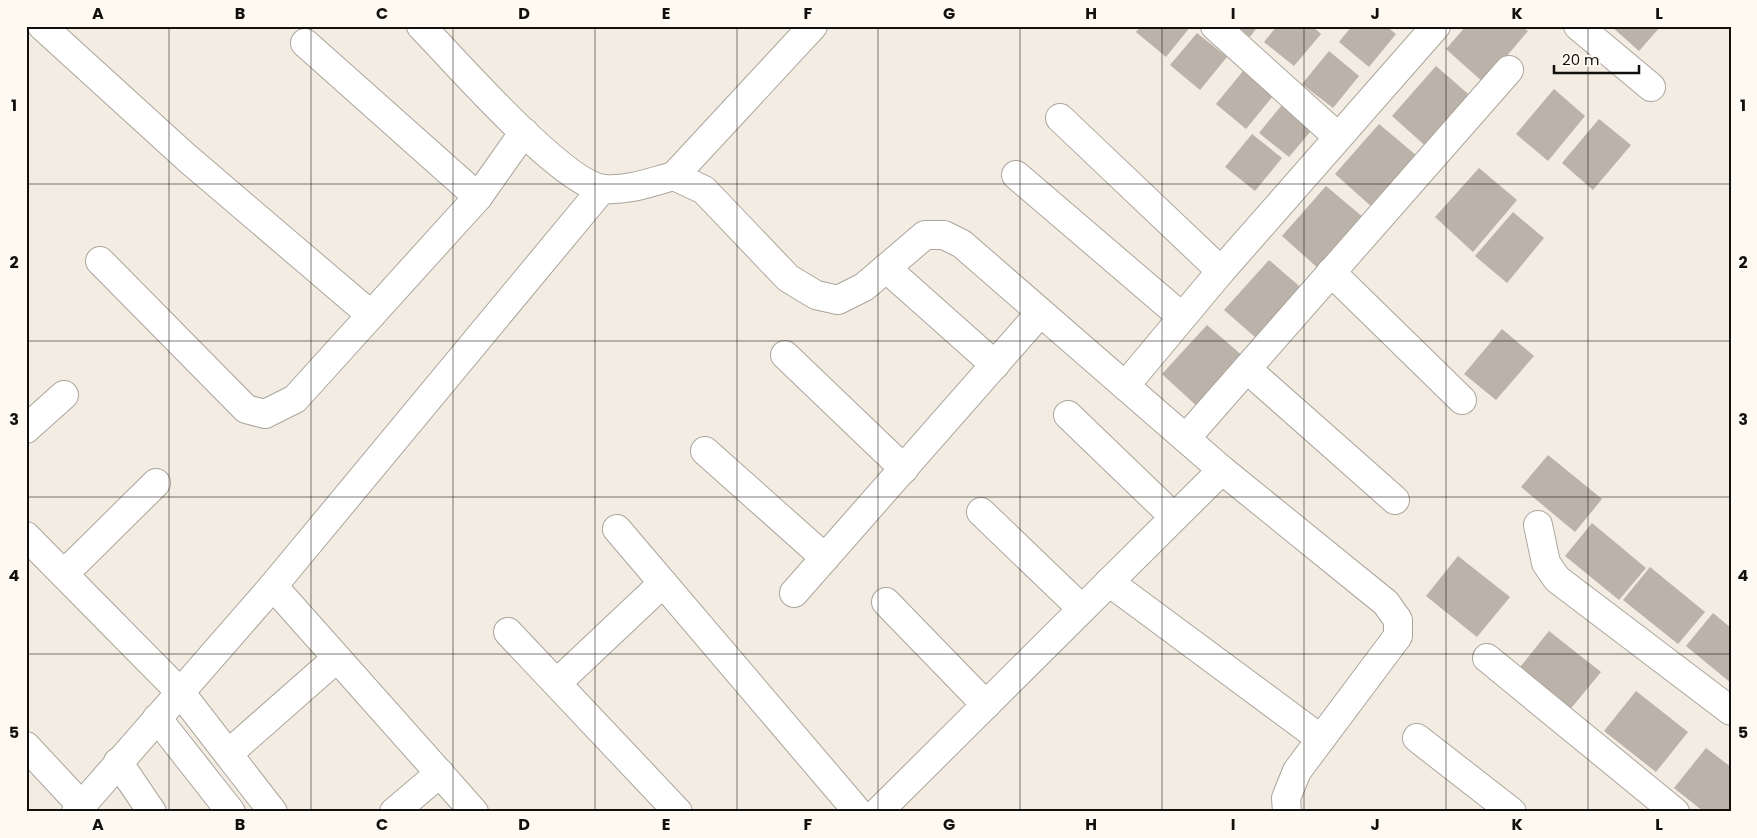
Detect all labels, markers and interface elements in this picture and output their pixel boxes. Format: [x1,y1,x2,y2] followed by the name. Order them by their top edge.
[92,2,104,25] text: A
[235,2,245,25] text: B
[376,2,388,25] text: C
[518,2,530,25] text: D
[662,2,670,25] text: E
[804,2,813,25] text: F
[943,2,955,25] text: G
[1085,2,1097,25] text: H
[1231,2,1235,25] text: I
[1370,2,1380,25] text: J
[1511,2,1523,25] text: K
[1655,2,1663,25] text: L
[1554,42,1640,74] scale bar
[1562,49,1600,70] text: 20 m
[11,94,17,117] text: 1
[1740,94,1746,117] text: 1
[9,251,19,274] text: 2
[1738,251,1748,274] text: 2
[9,408,19,431] text: 3
[1738,408,1748,431] text: 3
[9,564,20,587] text: 4
[1738,564,1749,587] text: 4
[9,721,19,744] text: 5
[1738,721,1748,744] text: 5
[92,813,104,836] text: A
[235,813,245,836] text: B
[376,813,388,836] text: C
[518,813,530,836] text: D
[662,813,670,836] text: E
[804,813,813,836] text: F
[943,813,955,836] text: G
[1085,813,1097,836] text: H
[1231,813,1235,836] text: I
[1370,813,1380,836] text: J
[1511,813,1523,836] text: K
[1655,813,1663,836] text: L

